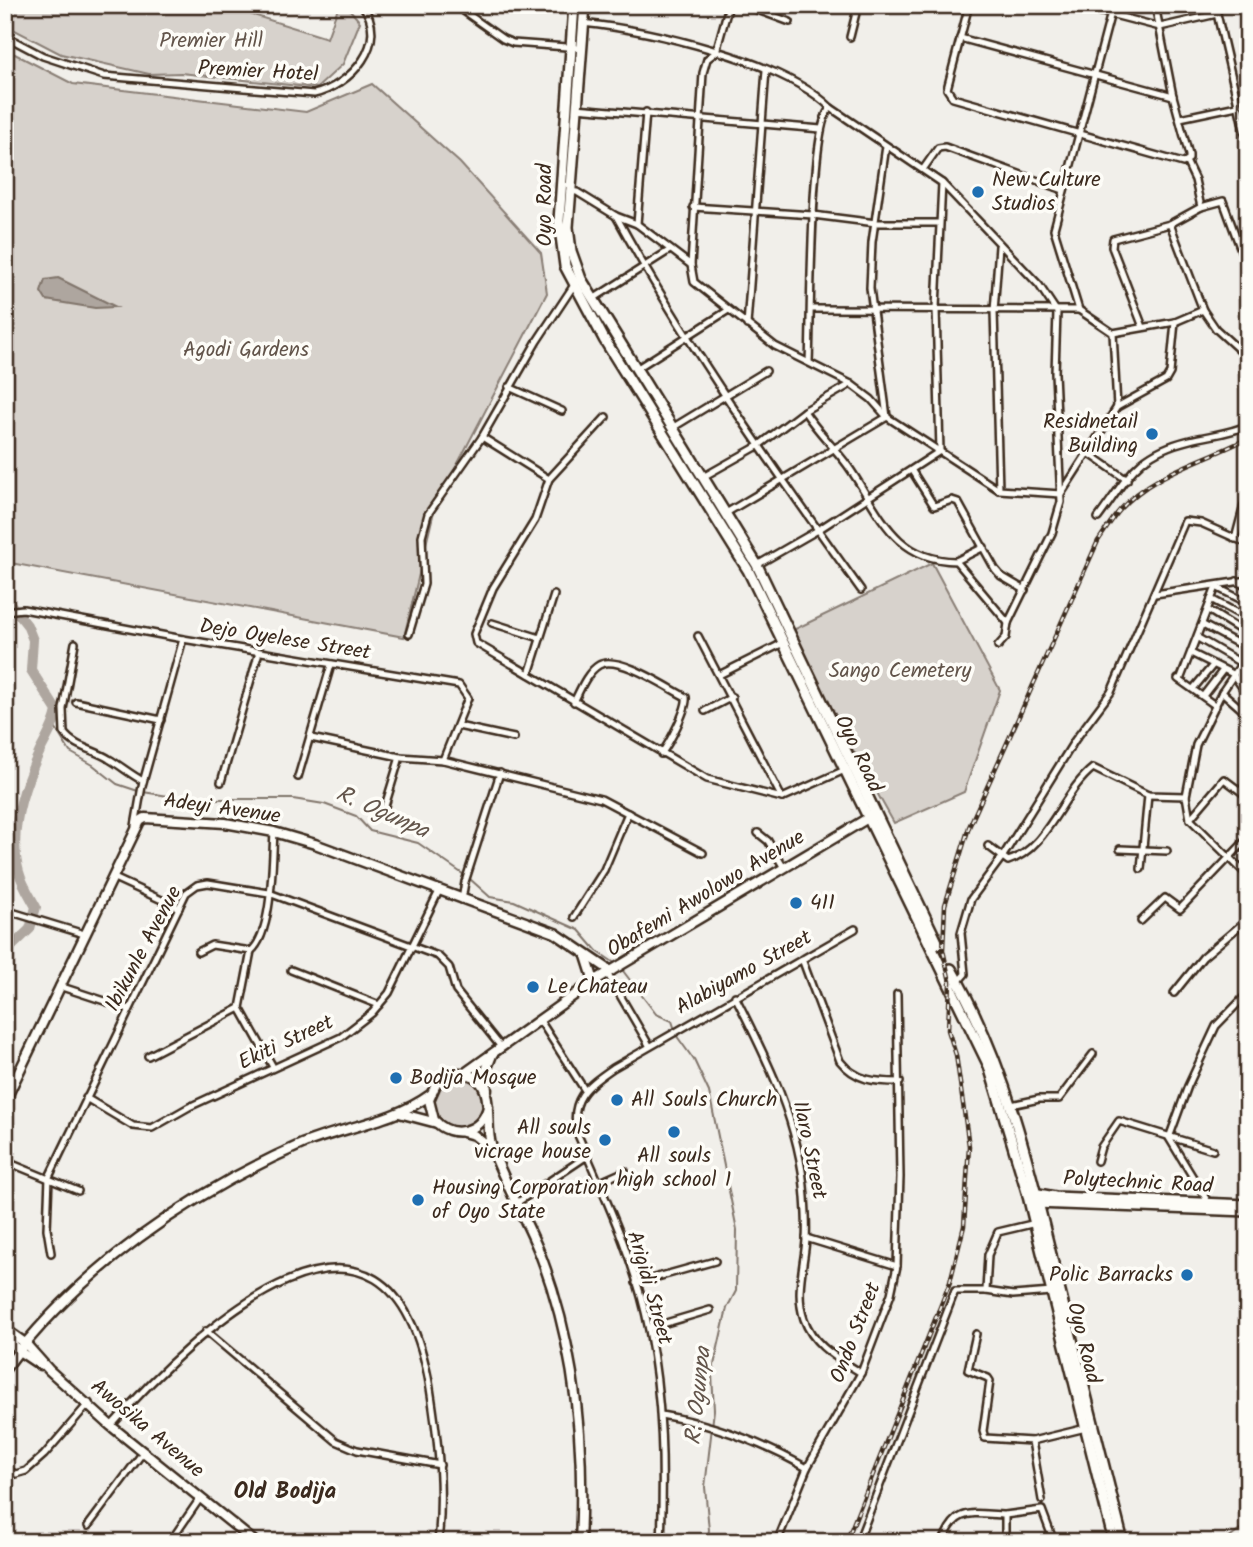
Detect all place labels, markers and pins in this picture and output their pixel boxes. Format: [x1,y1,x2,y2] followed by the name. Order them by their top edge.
[992,164,1101,221] place label: New Culture Studios
[970,184,986,200] marker: New Culture Studios
[1043,406,1138,463] place label: Residnetail Building
[1144,426,1160,442] marker: Residnetail Building
[810,887,835,920] place label: 411
[788,895,804,911] marker: 411
[547,971,648,1004] place label: Le Chateau
[525,979,541,995] marker: Le Chateau
[410,1062,537,1095] place label: Bodija Mosque
[388,1070,404,1086] marker: Bodija Mosque
[631,1084,777,1117] place label: All Souls Church
[609,1092,625,1108] marker: All Souls Church
[474,1112,592,1169] place label: All souls vicrage house
[666,1124,682,1140] marker: All souls high school 1
[597,1132,613,1148] marker: All souls vicrage house
[617,1140,731,1197] place label: All souls high school 1
[432,1172,608,1229] place label: Housing Corporation of Oyo State
[410,1192,426,1208] marker: Housing Corporation of Oyo State
[1049,1259,1173,1292] place label: Polic Barracks
[1179,1267,1195,1283] marker: Polic Barracks

